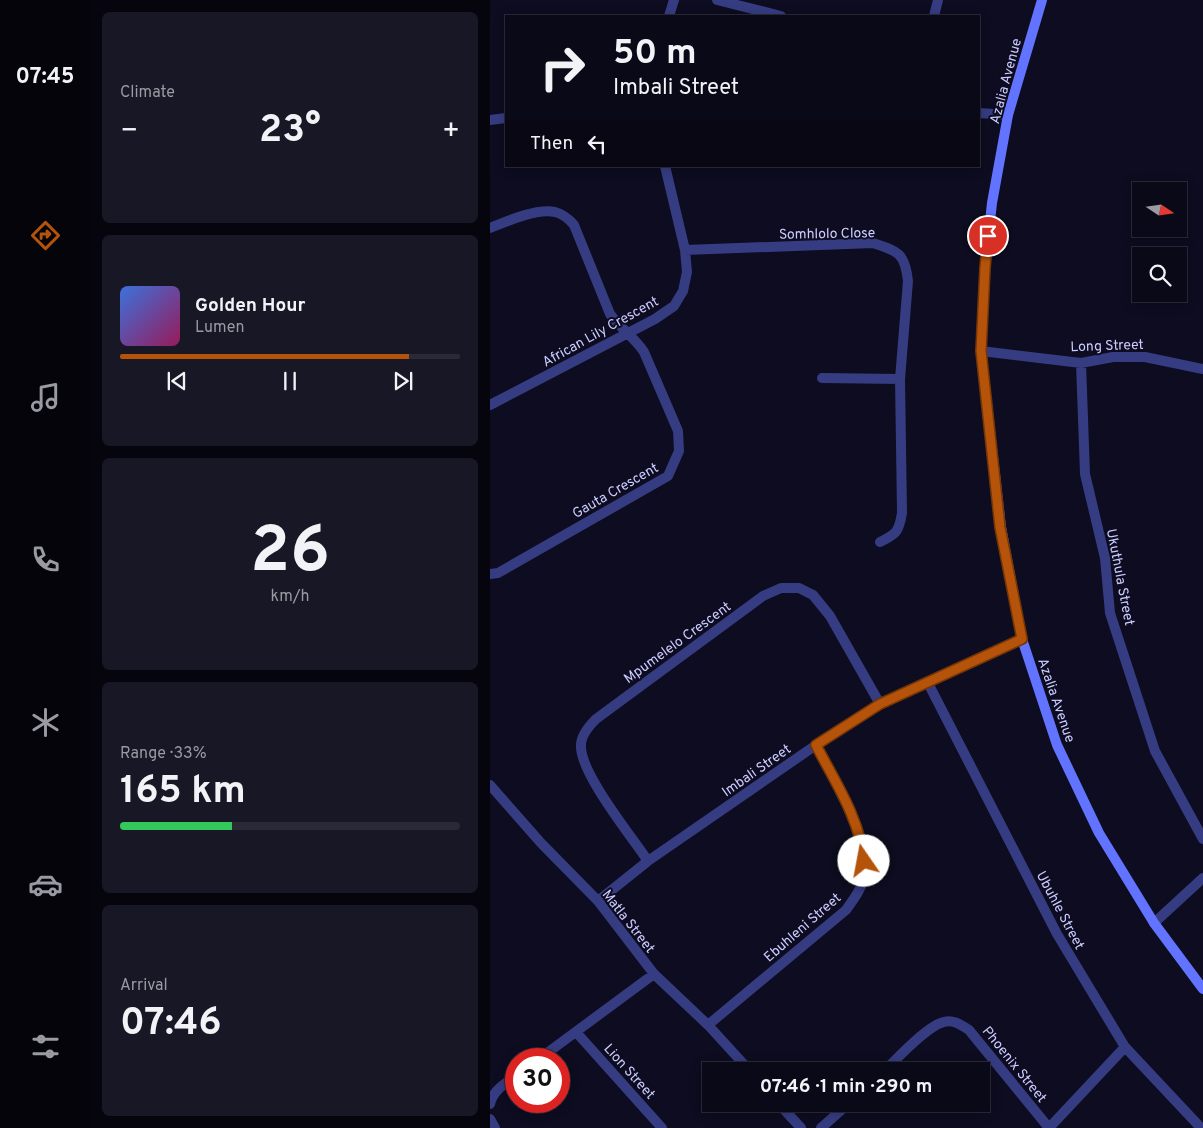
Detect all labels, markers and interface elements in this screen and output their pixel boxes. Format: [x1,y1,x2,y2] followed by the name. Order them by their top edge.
[613,32,697,76] text: 50 m
[530,35,595,100] icon: right
[987,37,1026,126] street label: Azalia Avenue
[16,64,74,91] text: 07:45
[613,75,739,102] text: Imbali Street
[120,83,175,103] text: Climate
[259,107,321,156] text: 23°
[120,114,138,150] text: −
[442,114,460,150] text: +
[583,130,611,158] icon: left
[530,132,573,156] text: Then
[1132,182,1188,238] north arrow
[1132,182,1187,302] map controls
[967,215,1009,257] pin
[28,218,63,253] icon: directions
[974,222,1002,250] icon: arrive
[779,225,875,244] street label: Somhlolo Close
[1132,247,1187,302] button: search
[540,293,662,371] street label: African Lily Crescent
[195,294,306,318] text: Golden Hour
[195,318,245,338] text: Lumen
[1070,337,1144,356] street label: Long Street
[163,367,191,395] icon: previous
[276,367,304,395] icon: pause
[389,367,417,395] icon: next
[28,380,63,415] icon: music
[570,460,662,523] street label: Gauta Crescent
[250,513,330,595] text: 26
[1102,527,1137,627] street label: Ukuthula Street
[28,542,63,577] icon: phone
[271,587,309,607] text: km/h
[621,599,735,688] street label: Mpumelelo Crescent
[1033,656,1078,745] street label: Azalia Avenue
[28,705,63,740] icon: climate
[719,741,795,801] street label: Imbali Street
[120,744,207,764] text: Range · 33%
[120,768,246,817] text: 165 km
[837,834,889,886] position arrow
[28,867,63,902] icon: car
[1032,869,1087,953] street label: Ubuhle Street
[598,887,658,957] street label: Matla Street
[761,890,845,966] street label: Ebuhleni Street
[120,976,168,996] text: Arrival
[120,1000,222,1049] text: 07:46
[978,1023,1050,1106] street label: Phoenix Street
[28,1029,63,1064] icon: filters
[600,1041,658,1103] street label: Lion Street
[505,1048,570,1113] speed limit sign: 30
[760,1075,932,1099] text: 07:46 · 1 min · 290 m

